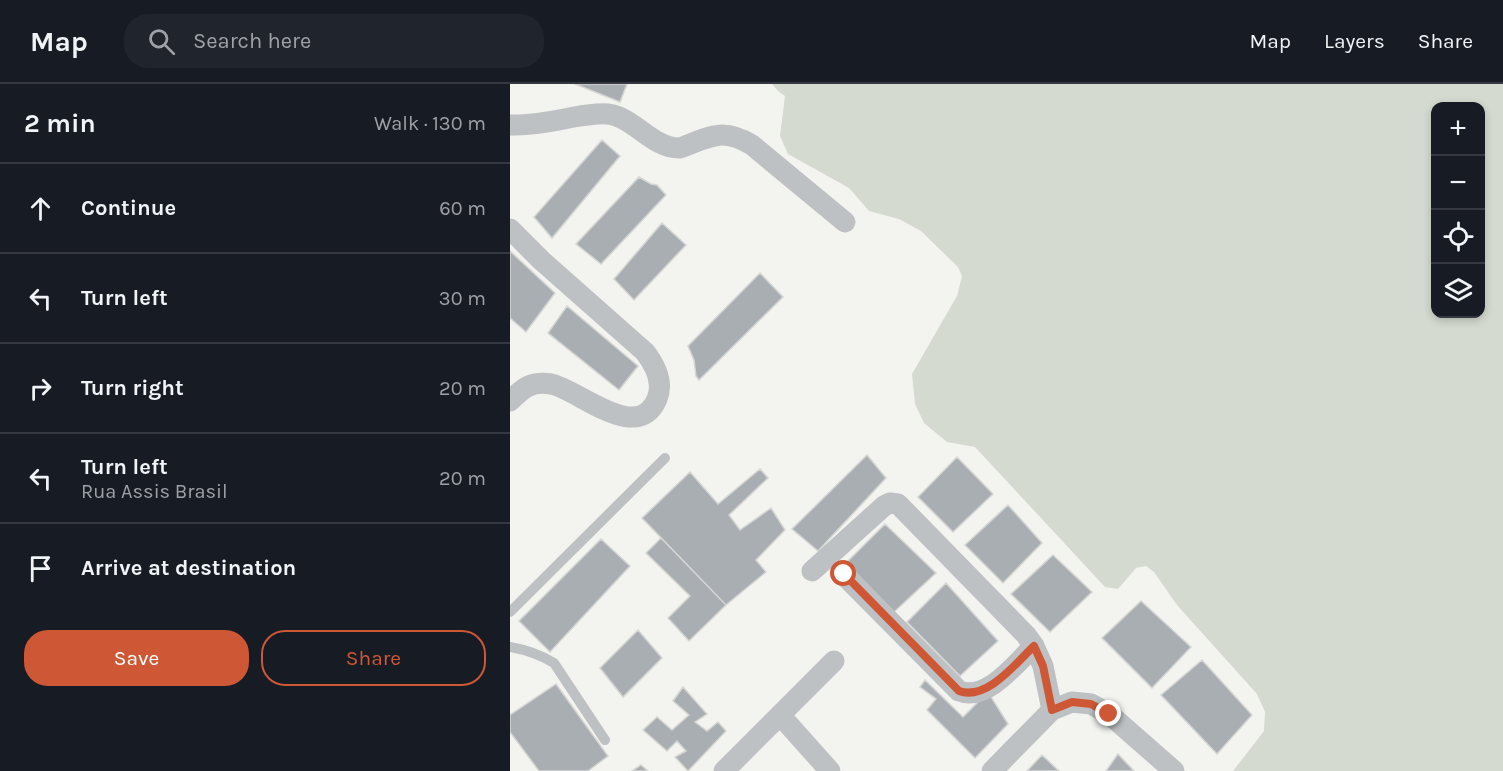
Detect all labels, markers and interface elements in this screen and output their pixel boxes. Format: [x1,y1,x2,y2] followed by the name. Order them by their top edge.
[124,14,544,68] search box
[30,25,88,58] text: Map
[145,25,178,58] icon: search
[193,28,311,54] text: Search here
[1249,29,1291,53] text: Map
[1324,29,1385,53] text: Layers
[1418,29,1473,53] text: Share
[1431,102,1485,318] map controls
[1431,102,1485,156] button: +
[24,108,96,139] text: 2 min
[374,112,486,135] text: Walk · 130 m
[1431,156,1485,210] button: −
[24,192,57,225] icon: ahead
[81,195,176,221] text: Continue
[439,197,486,220] text: 60 m
[1431,210,1485,264] button: locate
[1431,264,1485,318] button: layers
[24,282,57,315] icon: left
[81,285,168,311] text: Turn left
[439,287,486,310] text: 30 m
[24,372,57,405] icon: right
[81,375,184,401] text: Turn right
[439,377,486,400] text: 20 m
[81,454,168,480] text: Turn left
[24,462,57,495] icon: left
[439,467,486,490] text: 20 m
[81,480,228,503] text: Rua Assis Brasil
[24,552,57,585] icon: arrive
[81,555,296,581] text: Arrive at destination
[830,560,856,586] route start
[24,630,249,686] button: Save
[261,630,486,686] button: Share
[1095,700,1121,726] route end

